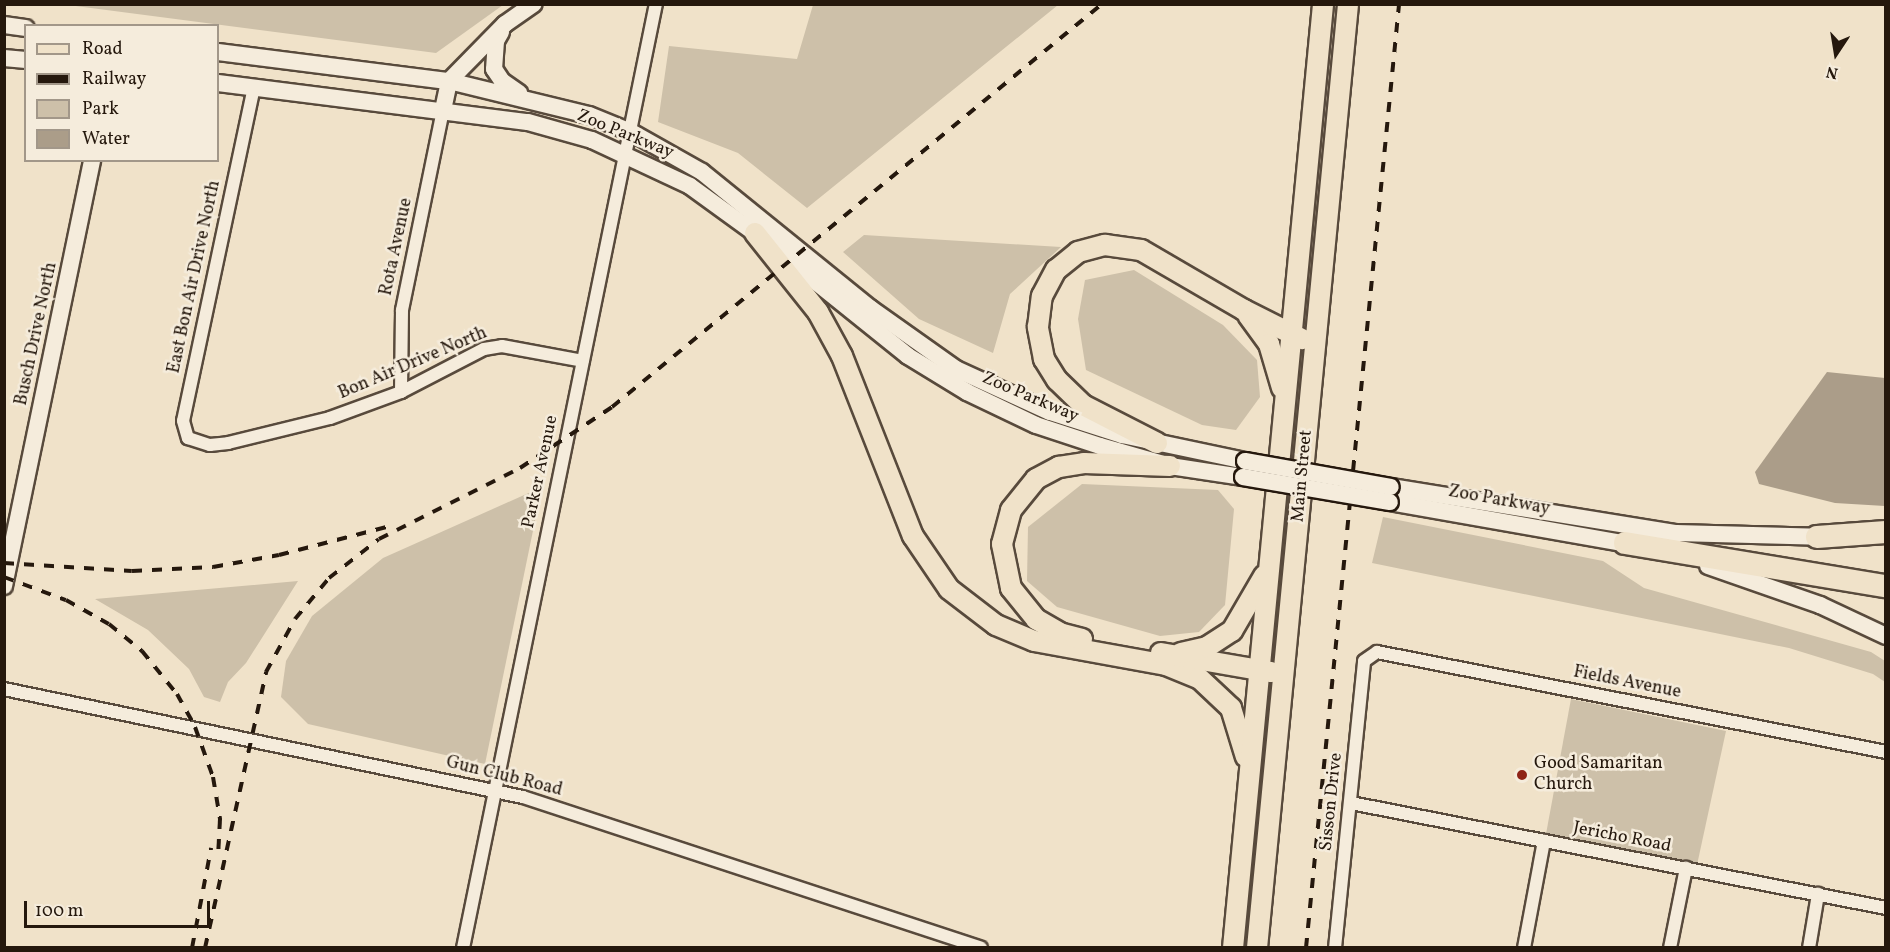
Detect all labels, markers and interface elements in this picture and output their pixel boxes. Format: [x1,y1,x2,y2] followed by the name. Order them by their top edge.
[24,24,219,162] legend
[1806,24,1866,84] north arrow
[82,37,123,62] text: Road
[1824,60,1840,84] text: N
[82,67,146,92] text: Railway
[82,97,119,122] text: Park
[573,106,677,164] street label: Zoo Parkway
[82,127,130,152] text: Water
[164,178,226,376] street label: East Bon Air Drive North
[376,196,418,298] street label: Rota Avenue
[11,260,63,408] street label: Busch Drive North
[335,323,491,405] street label: Bon Air Drive North
[978,368,1082,428] street label: Zoo Parkway
[518,413,564,531] street label: Parker Avenue
[1288,429,1318,523] street label: Main Street
[1446,481,1552,521] street label: Zoo Parkway
[1571,662,1683,704] street label: Fields Avenue
[444,752,564,802] street label: Gun Club Road
[1316,752,1348,852] street label: Sisson Drive
[1534,754,1663,796] place label: Good Samaritan Church
[1515,768,1529,782] marker: Good Samaritan Church
[1571,818,1673,858] street label: Jericho Road
[27,889,213,927] scale bar
[35,899,84,924] text: 100 m

